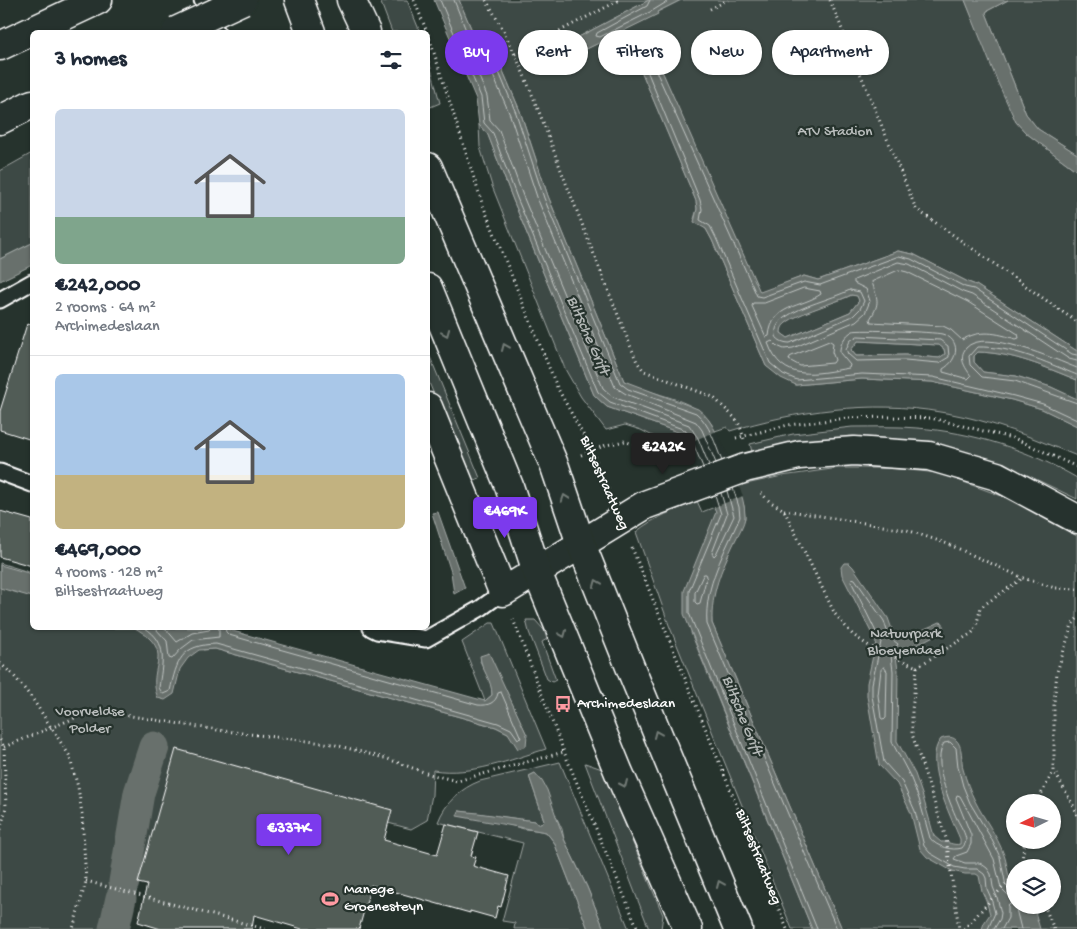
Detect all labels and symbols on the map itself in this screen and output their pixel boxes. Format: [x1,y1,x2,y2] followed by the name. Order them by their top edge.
[798,123,872,141] park label: ATV Stadion
[561,294,614,381] water label: Biltsche Grift
[440,328,450,337] one-way arrow
[500,343,511,352] one-way arrow
[575,432,633,533] street label: Biltsestraatweg
[628,432,698,475] pin: €242K
[561,494,571,503] one-way arrow
[470,496,540,539] pin: €469K
[592,579,603,588] one-way arrow
[867,625,944,660] park label: Natuurpark Bloeyendael
[556,629,567,638] one-way arrow
[716,673,767,761] water label: Biltsche Grift
[553,694,573,714] bus stop icon: Archimedeslaan
[577,695,675,713] place label: Archimedeslaan
[55,703,125,738] park label: Voorveldse Polder
[653,730,664,739] one-way arrow
[618,779,629,788] one-way arrow
[1006,794,1061,849] north arrow
[730,806,785,907] street label: Biltsestraatweg
[254,814,324,856] pin: €337K
[715,880,726,889] one-way arrow
[344,881,423,916] place label: Manege Groenesteyn
[320,889,340,909] sports icon: Manege Groenesteyn

